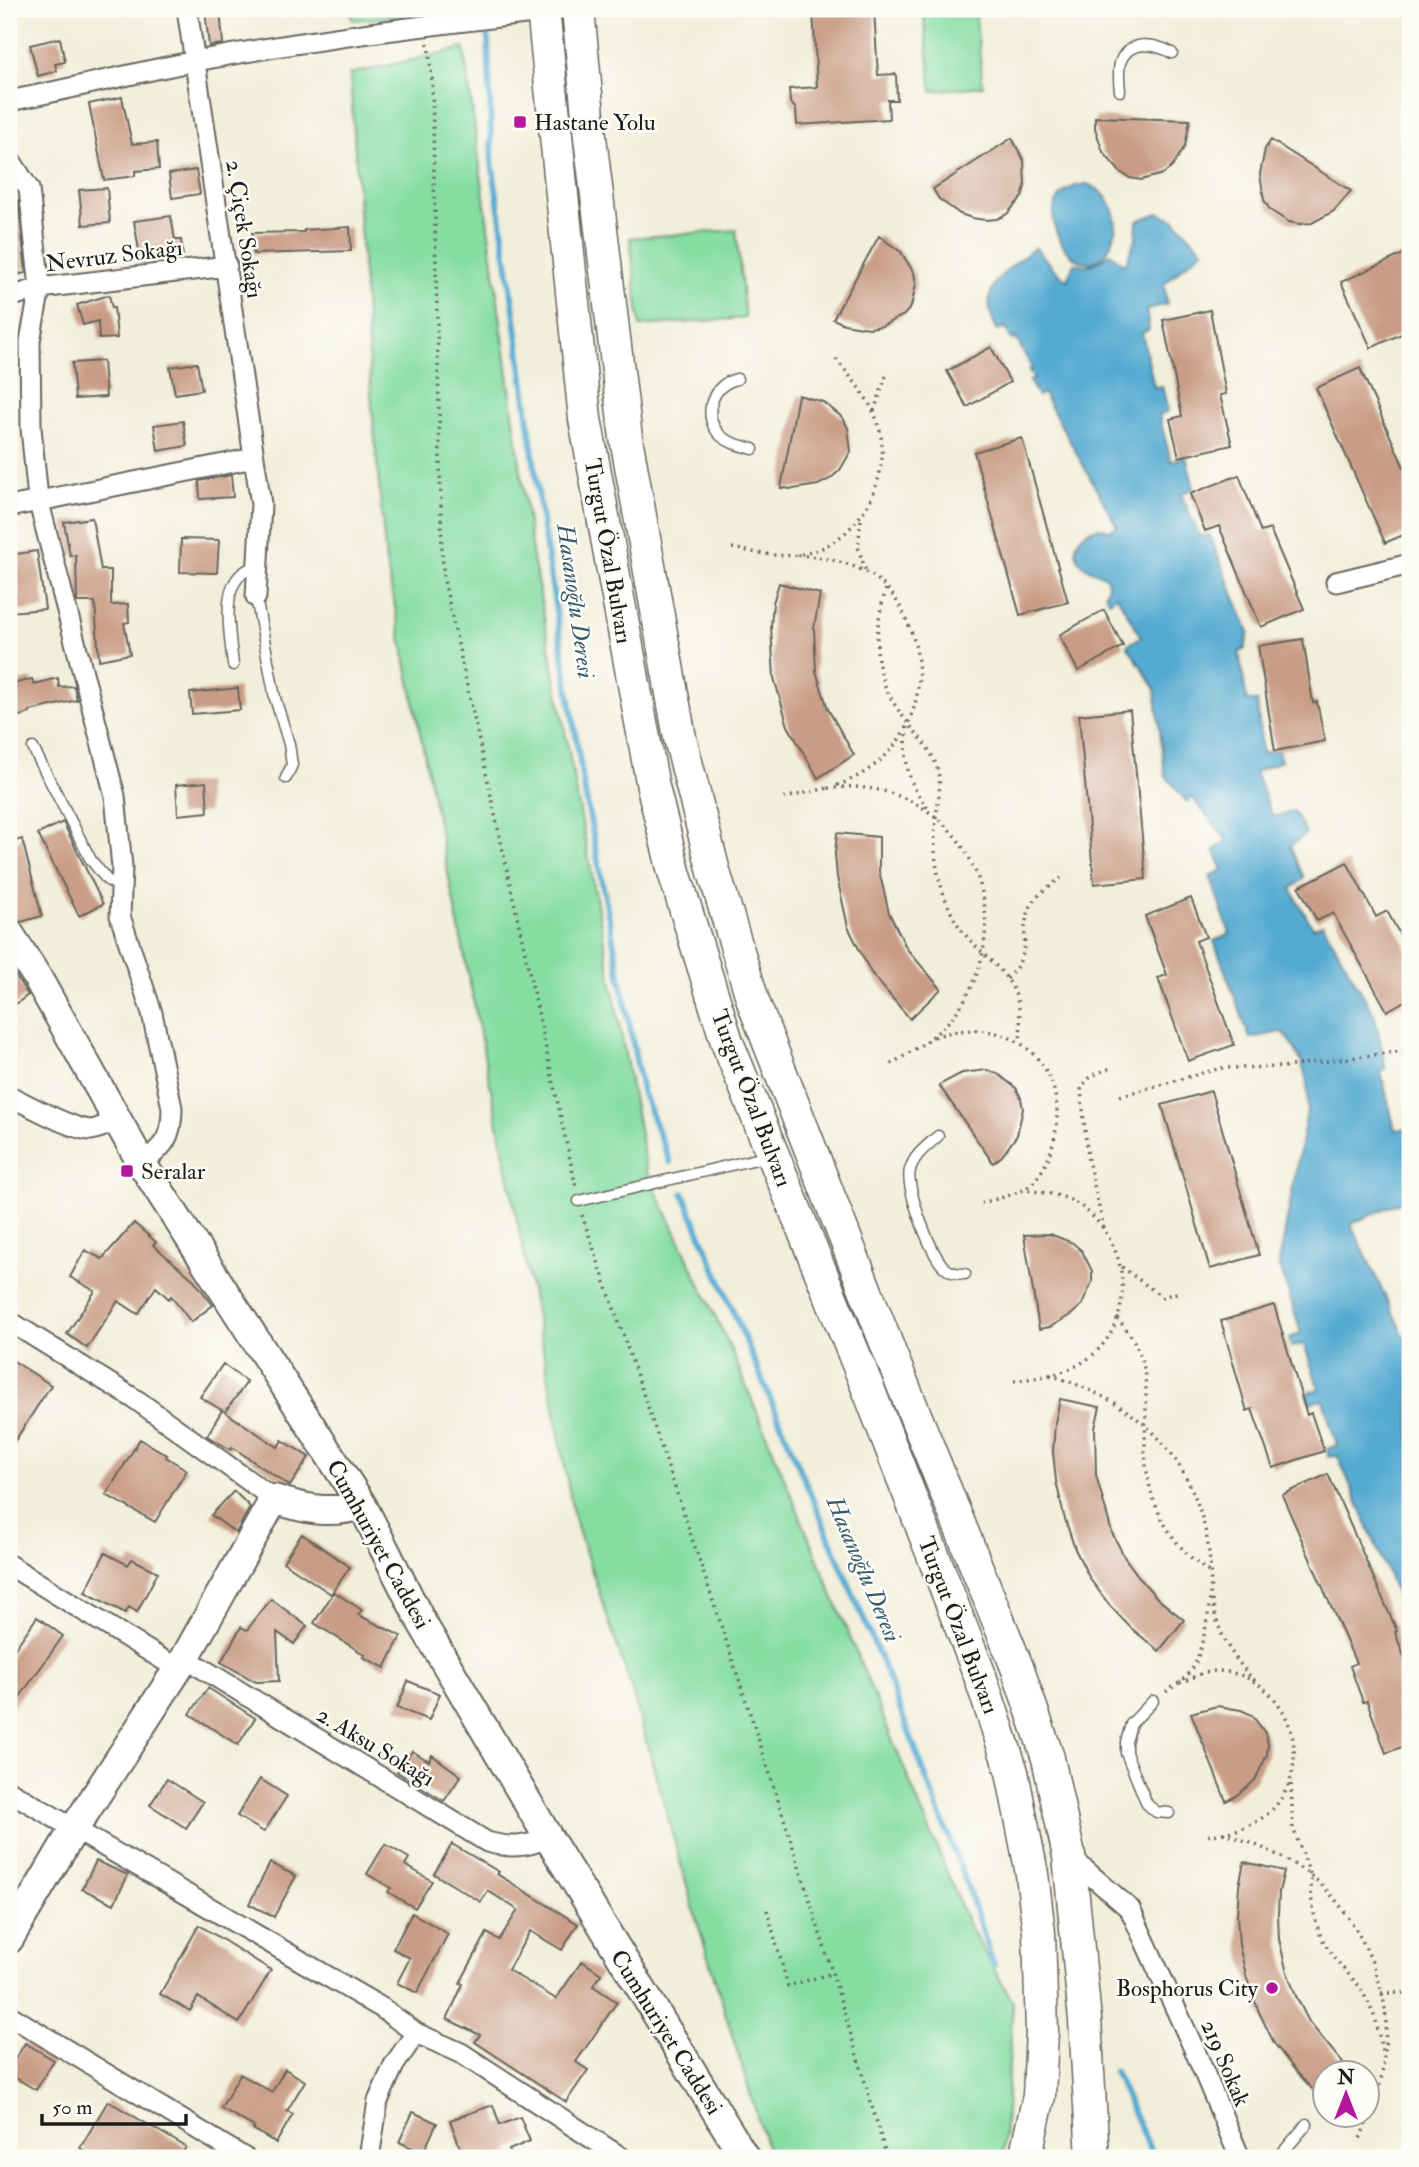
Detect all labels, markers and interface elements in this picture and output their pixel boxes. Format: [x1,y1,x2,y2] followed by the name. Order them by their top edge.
[534,108,656,137] place label: Hastane Yolu
[512,114,528,130] marker: Hastane Yolu
[219,158,270,300] street label: 2. Çiçek Sokağı
[44,233,184,278] street label: Nevruz Sokağı
[578,456,639,646] street label: Turgut Özal Bulvarı
[549,521,602,681] water label: Hasanoğlu Deresi
[704,1005,799,1191] street label: Turgut Özal Bulvarı
[141,1157,206,1186] place label: Seralar
[119,1163,135,1179] marker: Seralar
[320,1454,437,1634] street label: Cumhuriyet Caddesi
[818,1491,908,1647] water label: Hasanoğlu Deresi
[911,1532,1006,1718] street label: Turgut Özal Bulvarı
[311,1700,440,1793] street label: 2. Aksu Sokağı
[604,1944,729,2120] street label: Cumhuriyet Caddesi
[1116,1974,1259,2004] place label: Bosphorus City
[1264,1980,1280,1996] marker: Bosphorus City
[1194,2015,1257,2111] street label: 219 Sokak
[1310,2058,1380,2128] north arrow
[1336,2066,1355,2090] text: N
[42,2083,186,2127] scale bar
[52,2094,93,2121] text: 50 m

